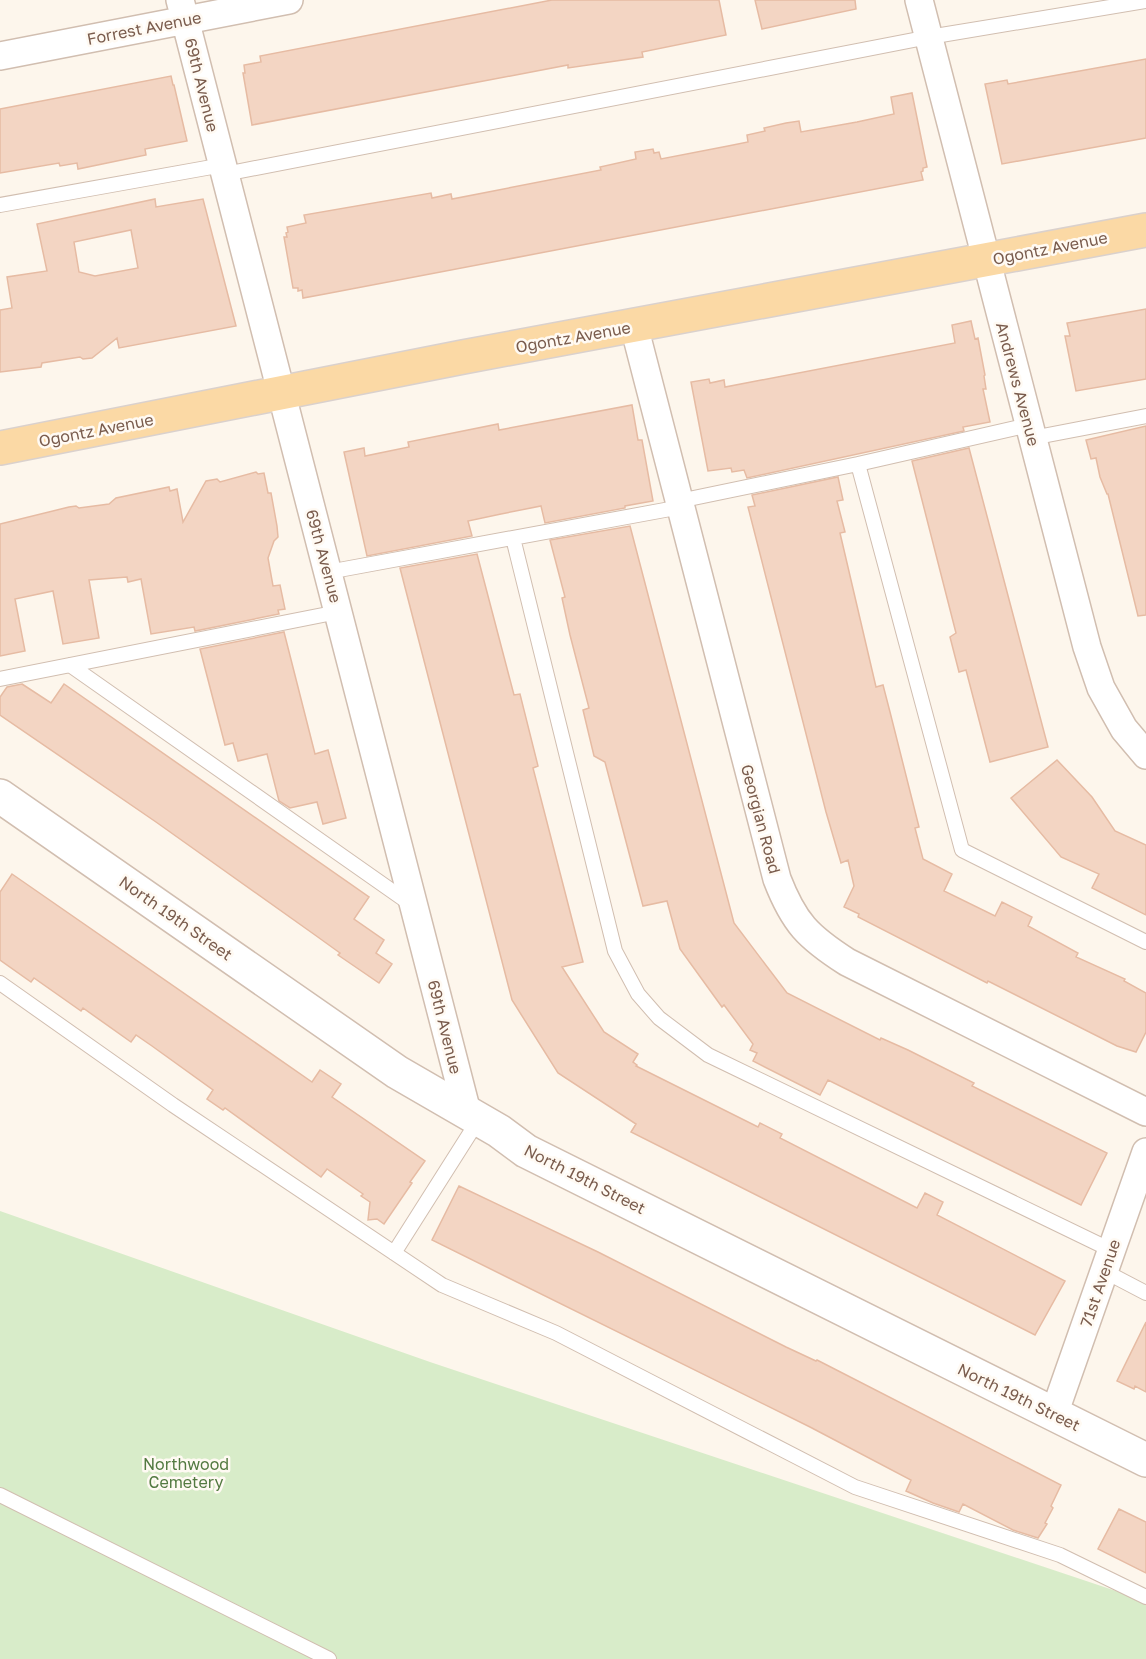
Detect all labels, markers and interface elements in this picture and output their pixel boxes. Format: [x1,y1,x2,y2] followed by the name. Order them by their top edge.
[85,7,203,49] street label: Forrest Avenue
[181,36,223,134] street label: 69th Avenue
[991,227,1109,269] street label: Ogontz Avenue
[514,317,632,357] street label: Ogontz Avenue
[992,320,1044,448] street label: Andrews Avenue
[37,409,155,451] street label: Ogontz Avenue
[302,507,346,605] street label: 69th Avenue
[737,762,785,876] street label: Georgian Road
[116,871,236,965] street label: North 19th Street
[424,978,466,1076] street label: 69th Avenue
[521,1140,649,1218] street label: North 19th Street
[1076,1236,1124,1330] street label: 71st Avenue
[955,1359,1083,1435] street label: North 19th Street
[143,1454,229,1492] park label: Northwood Cemetery

